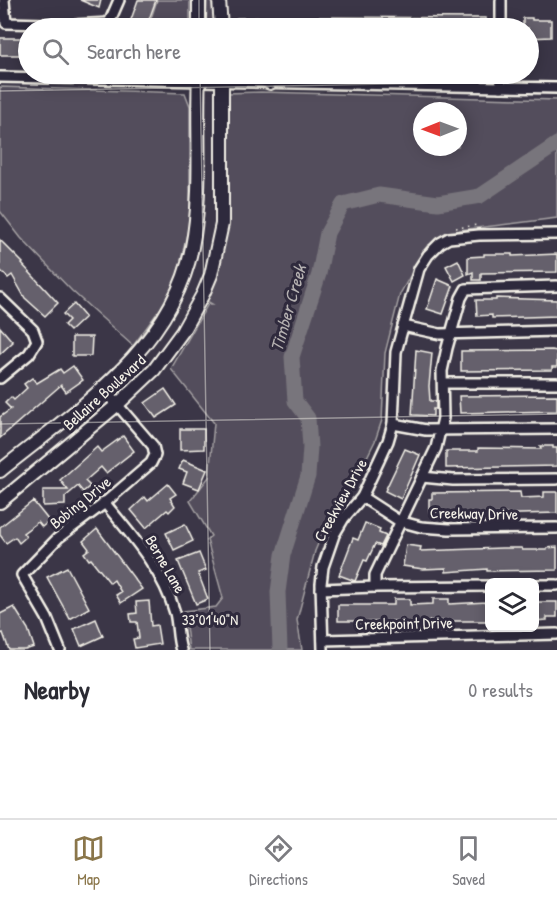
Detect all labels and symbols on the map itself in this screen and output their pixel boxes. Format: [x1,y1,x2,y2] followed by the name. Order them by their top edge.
[413,102,467,156] north arrow
[264,260,313,354] water label: Timber Creek
[58,349,150,435] street label: Bellaire Boulevard
[308,454,372,546] street label: Creekview Drive
[45,470,116,533] street label: Bobing Drive
[430,501,519,525] street label: Creekway Drive
[141,531,192,598] street label: Berne Lane
[182,609,238,630] text: 33°01'40"N
[355,611,454,635] street label: Creekpoint Drive

